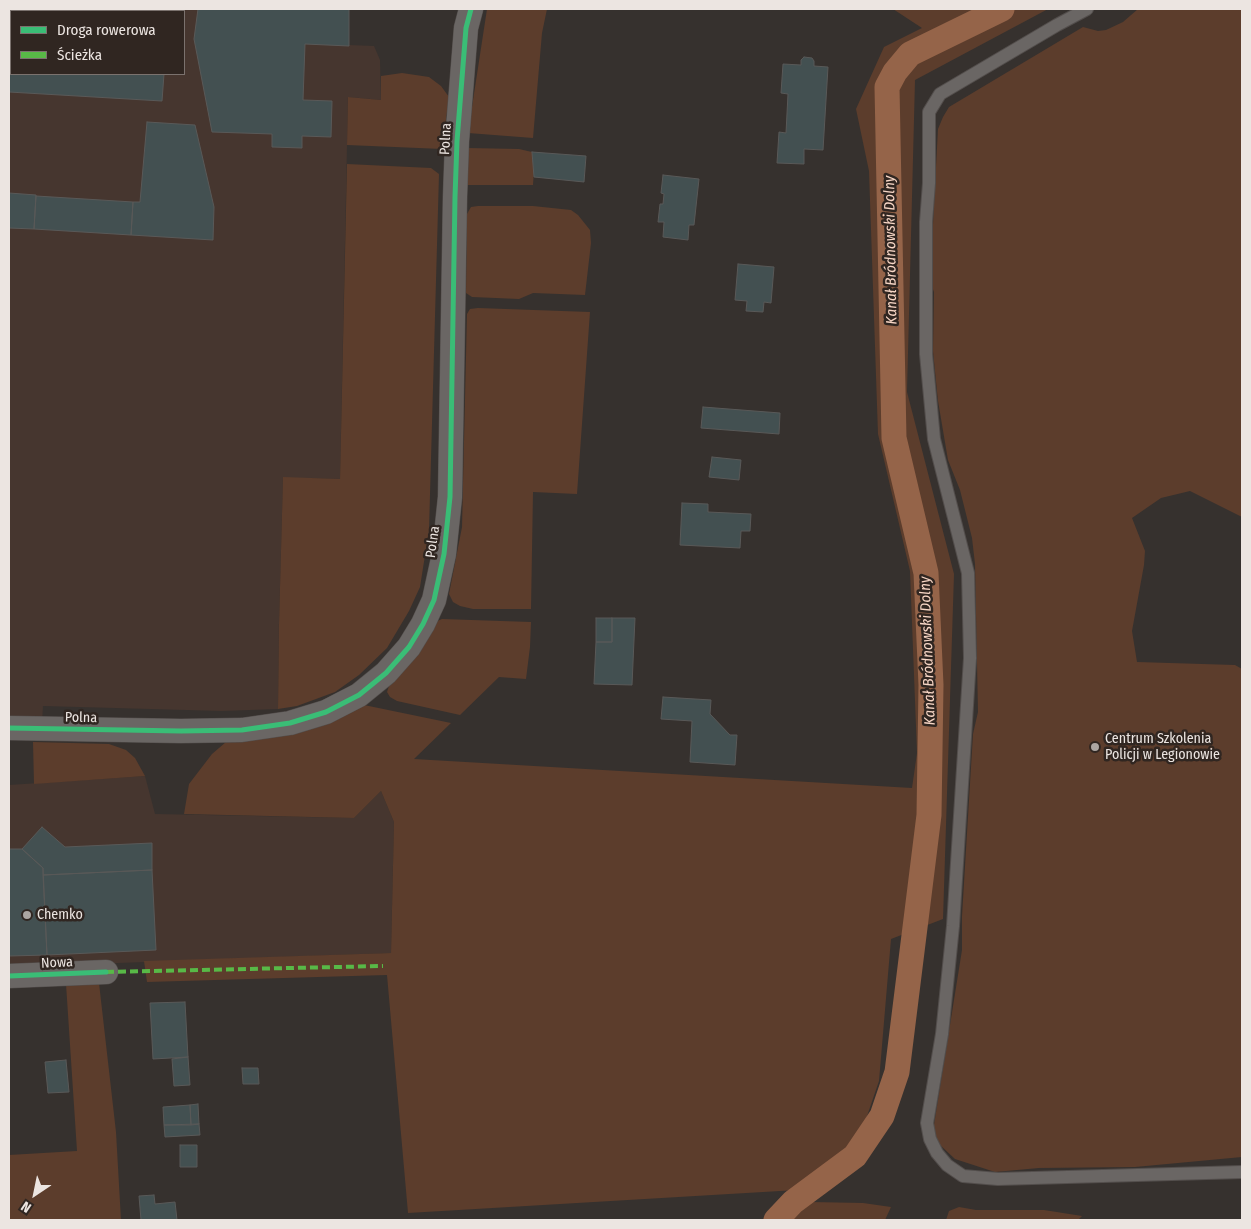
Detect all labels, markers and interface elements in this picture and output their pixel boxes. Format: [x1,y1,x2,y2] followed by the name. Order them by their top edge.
[10,10,185,75] legend
[57,21,156,39] text: Droga rowerowa
[57,46,102,64] text: Ścieżka
[437,122,455,156] street label: Polna
[881,175,901,325] water label: Kanał Bródnowski Dolny
[422,525,444,559] street label: Polna
[916,576,940,726] water label: Kanał Bródnowski Dolny
[65,709,97,727] street label: Polna
[1105,731,1220,764] place label: Centrum Szkolenia Policji w Legionowie
[1089,741,1101,753] marker: Centrum Szkolenia Policji w Legionowie
[37,907,83,923] place label: Chemko
[21,909,33,921] marker: Chemko
[41,954,73,972] street label: Nowa
[10,1169,60,1219] north arrow
[18,1197,35,1216] text: N

